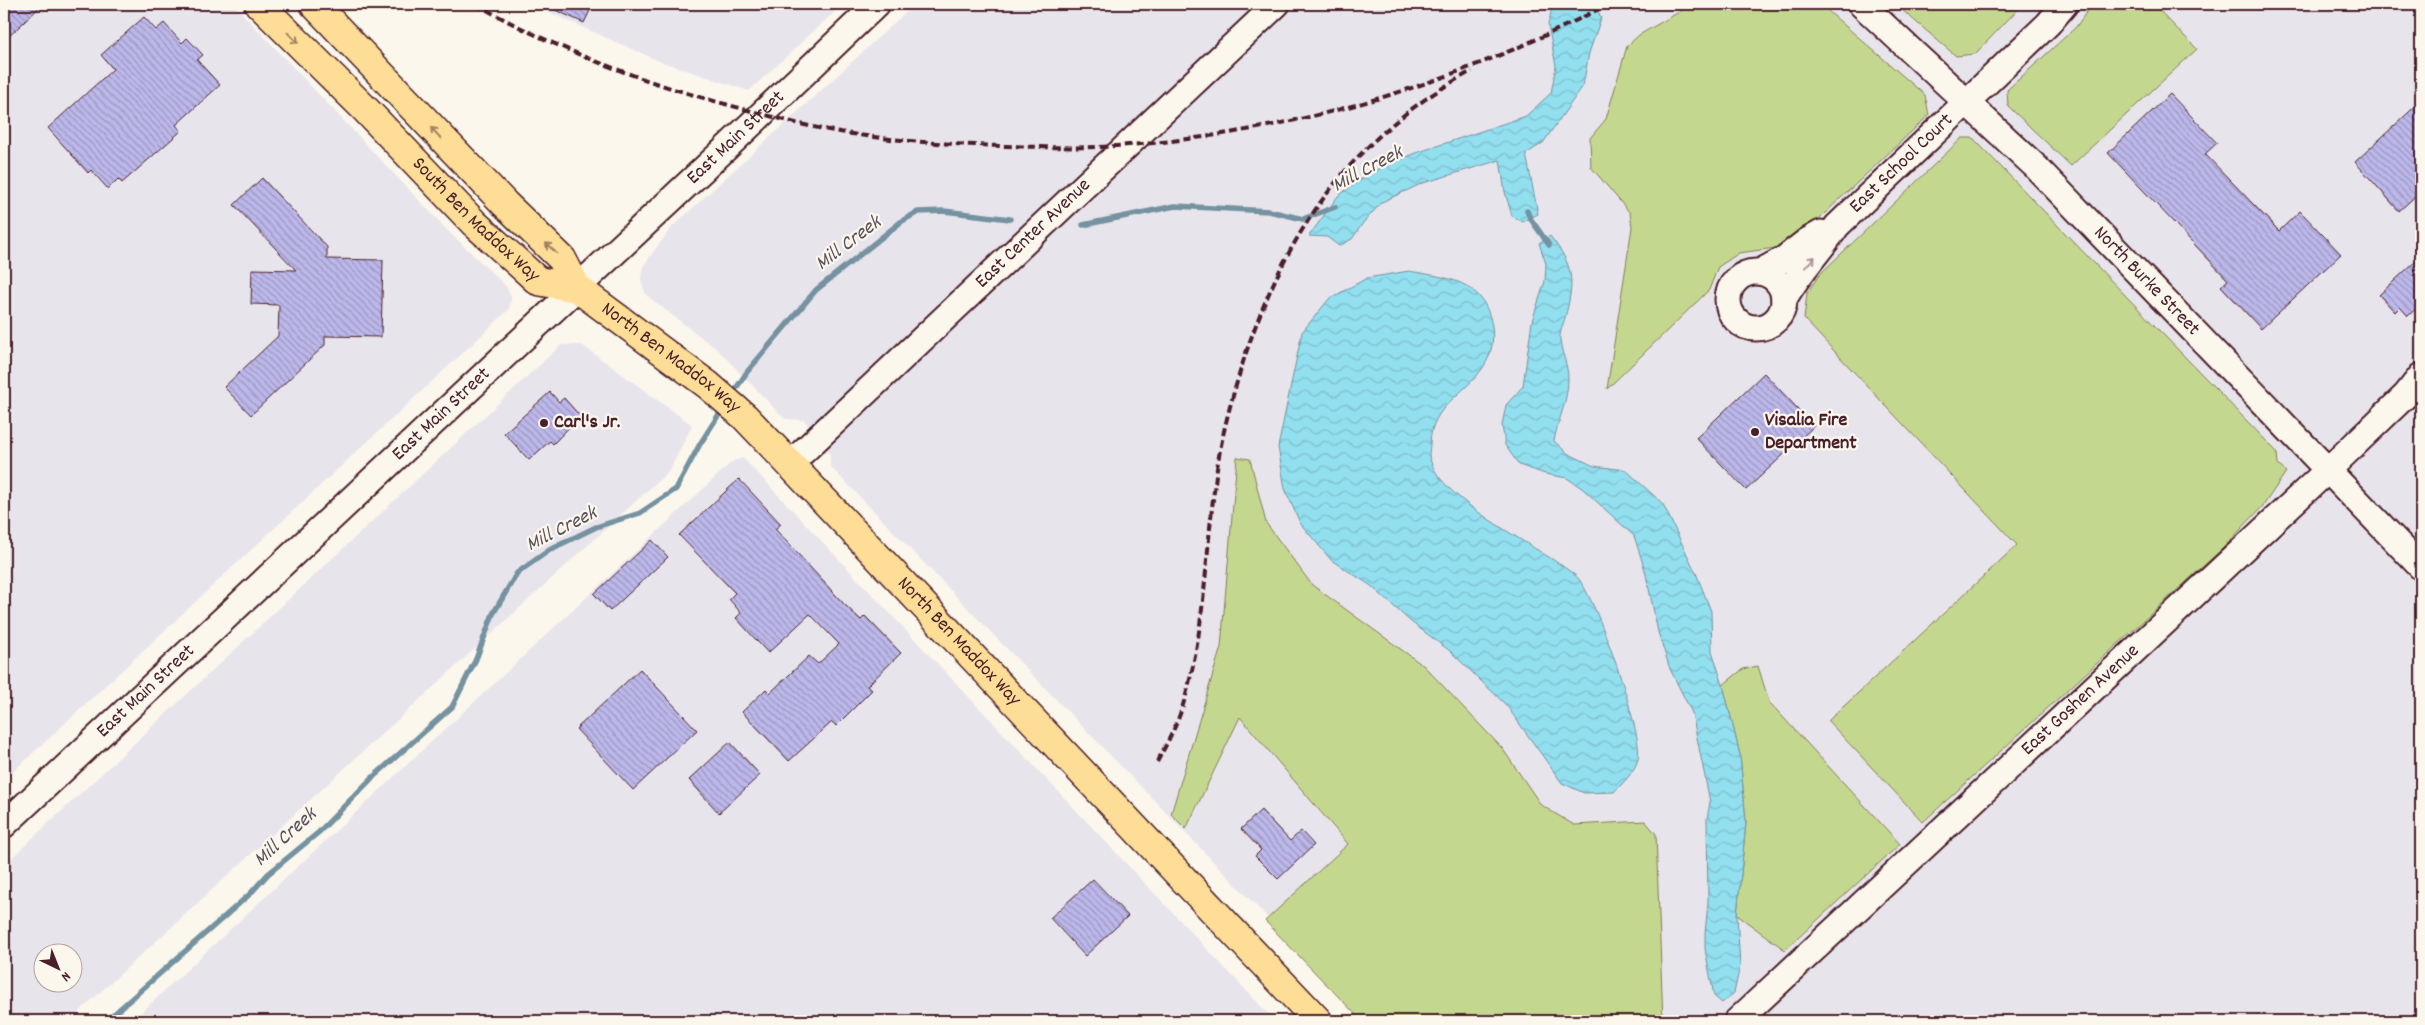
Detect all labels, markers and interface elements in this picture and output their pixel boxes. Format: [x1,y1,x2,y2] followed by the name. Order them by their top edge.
[287,32,300,44] one-way arrow
[681,85,792,192] street label: East Main Street
[1844,107,1960,221] street label: East School Court
[430,127,442,139] one-way arrow
[1327,138,1411,201] water label: Mill Creek
[405,151,546,290] street label: South Ben Maddox Way
[969,172,1098,296] street label: East Center Avenue
[810,208,890,279] water label: Mill Creek
[2086,220,2206,343] street label: North Burke Street
[544,242,557,254] one-way arrow
[1804,255,1816,268] one-way arrow
[595,296,747,422] street label: North Ben Maddox Way
[386,361,497,468] street label: East Main Street
[1765,407,1857,458] place label: Visalia Fire Department
[554,409,620,437] place label: Carl's Jr.
[538,417,550,429] marker: Carl's Jr.
[1749,426,1761,438] marker: Visalia Fire Department
[521,498,605,561] water label: Mill Creek
[890,571,1028,714] street label: North Ben Maddox Way
[91,638,202,745] street label: East Main Street
[2015,638,2146,763] street label: East Goshen Avenue
[248,800,326,875] water label: Mill Creek
[32,942,82,992] north arrow
[56,966,75,986] text: N

